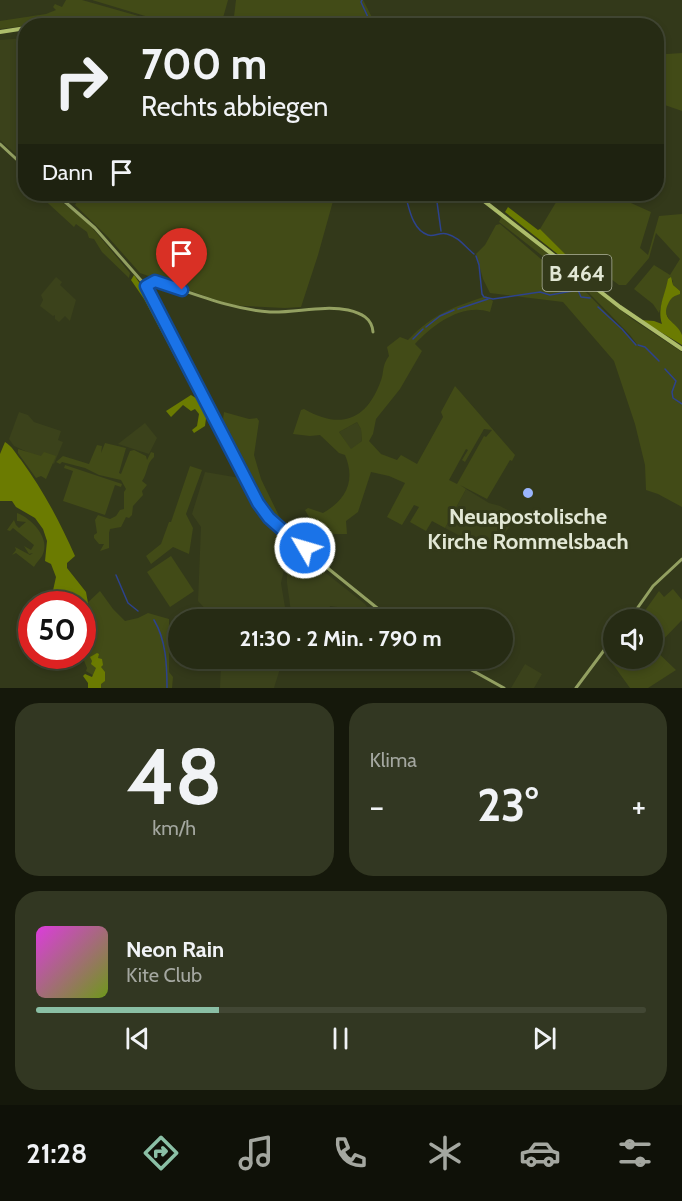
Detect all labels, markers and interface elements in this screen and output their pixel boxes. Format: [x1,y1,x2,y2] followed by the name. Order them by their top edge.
[141,38,267,90] text: 700 m
[42,42,120,120] icon: right
[141,90,328,123] text: Rechts abbiegen
[105,156,138,189] icon: arrive
[42,159,93,186] text: Dann
[156,228,207,290] pin
[165,237,198,270] icon: arrive
[542,255,612,291] road number: B 464
[521,486,535,500] marker: Neuapostolische Kirche Rommelsbach
[427,503,629,555] place label: Neuapostolische Kirche Rommelsbach
[273,516,337,580] position arrow
[18,591,96,669] speed limit sign: 50
[603,609,663,669] map controls
[603,609,663,669] button: sound
[239,625,442,652] text: 21:30 · 2 Min. · 790 m
[126,729,222,824] text: 48
[370,748,417,772] text: Klima
[477,778,538,832] text: 23°
[370,786,384,826] text: −
[631,786,646,826] text: +
[152,816,196,840] text: km/h
[126,936,224,963] text: Neon Rain
[126,963,202,987] text: Kite Club
[121,1022,154,1055] icon: previous
[324,1022,357,1055] icon: pause
[528,1022,561,1055] icon: next
[140,1132,182,1174] icon: directions
[235,1132,277,1174] icon: music
[329,1132,371,1174] icon: phone
[424,1132,466,1174] icon: climate
[519,1132,561,1174] icon: car
[614,1132,656,1174] icon: filters
[26,1137,87,1170] text: 21:28

